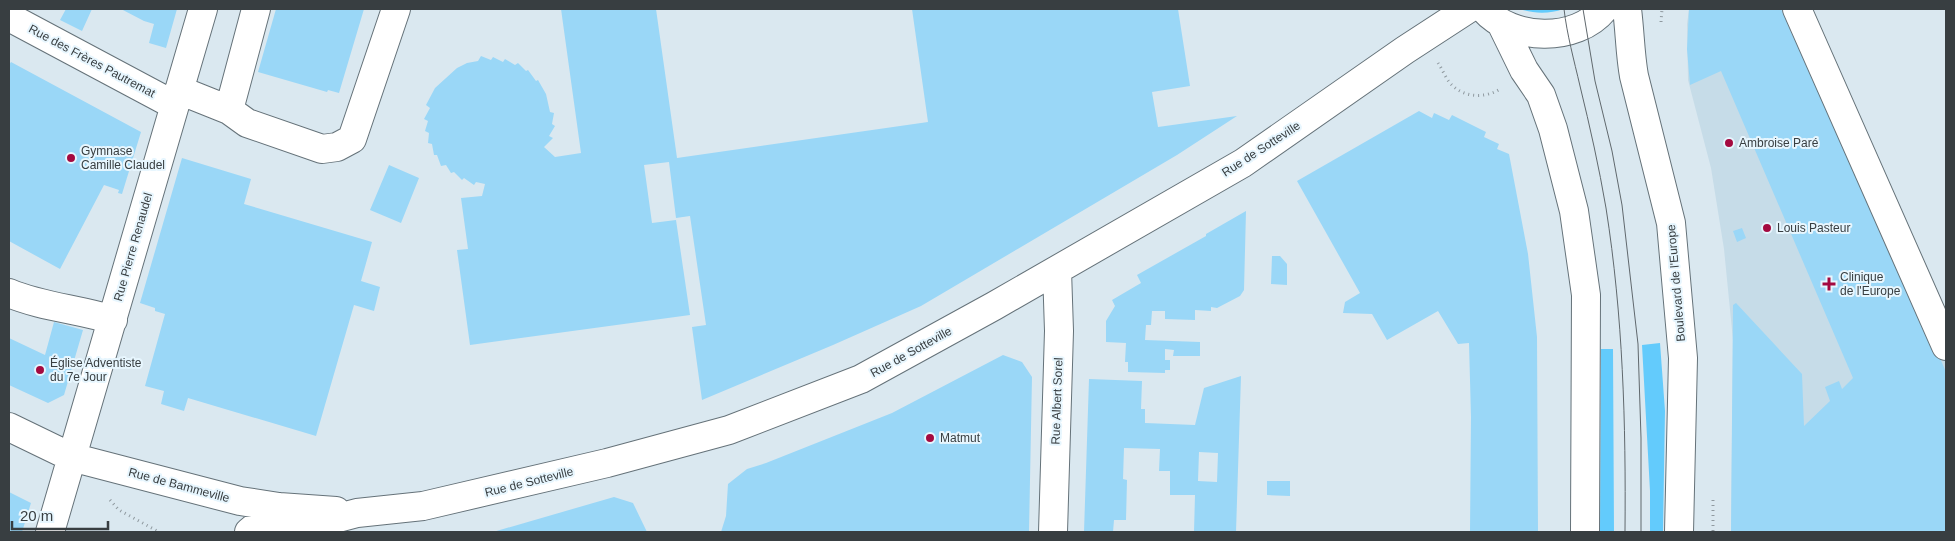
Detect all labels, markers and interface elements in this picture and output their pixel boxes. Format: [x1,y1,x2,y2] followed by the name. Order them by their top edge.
[26,22,158,101] street label: Rue des Frères Pautremat
[1219,118,1303,180] street label: Rue de Sotteville
[1739,136,1819,150] place label: Ambroise Paré
[1723,137,1735,149] marker: Ambroise Paré
[81,144,165,172] place label: Gymnase Camille Claudel
[65,152,77,164] marker: Gymnase Camille Claudel
[111,191,155,303] street label: Rue Pierre Renaudel
[1777,221,1850,235] place label: Louis Pasteur
[1761,222,1773,234] marker: Louis Pasteur
[1664,223,1688,342] street label: Boulevard de l'Europe
[1840,270,1901,298] place label: Clinique de l'Europe
[1822,277,1836,291] marker: Clinique de l'Europe
[868,324,954,380] street label: Rue de Sotteville
[50,355,142,384] place label: Église Adventiste du 7e Jour
[1048,357,1066,445] street label: Rue Albert Sorel
[34,364,46,376] marker: Église Adventiste du 7e Jour
[940,431,981,445] place label: Matmut
[924,432,936,444] marker: Matmut
[483,464,575,500] street label: Rue de Sotteville
[127,465,231,505] street label: Rue de Bammeville
[12,498,109,530] scale bar
[20,507,53,524] text: 20 m

